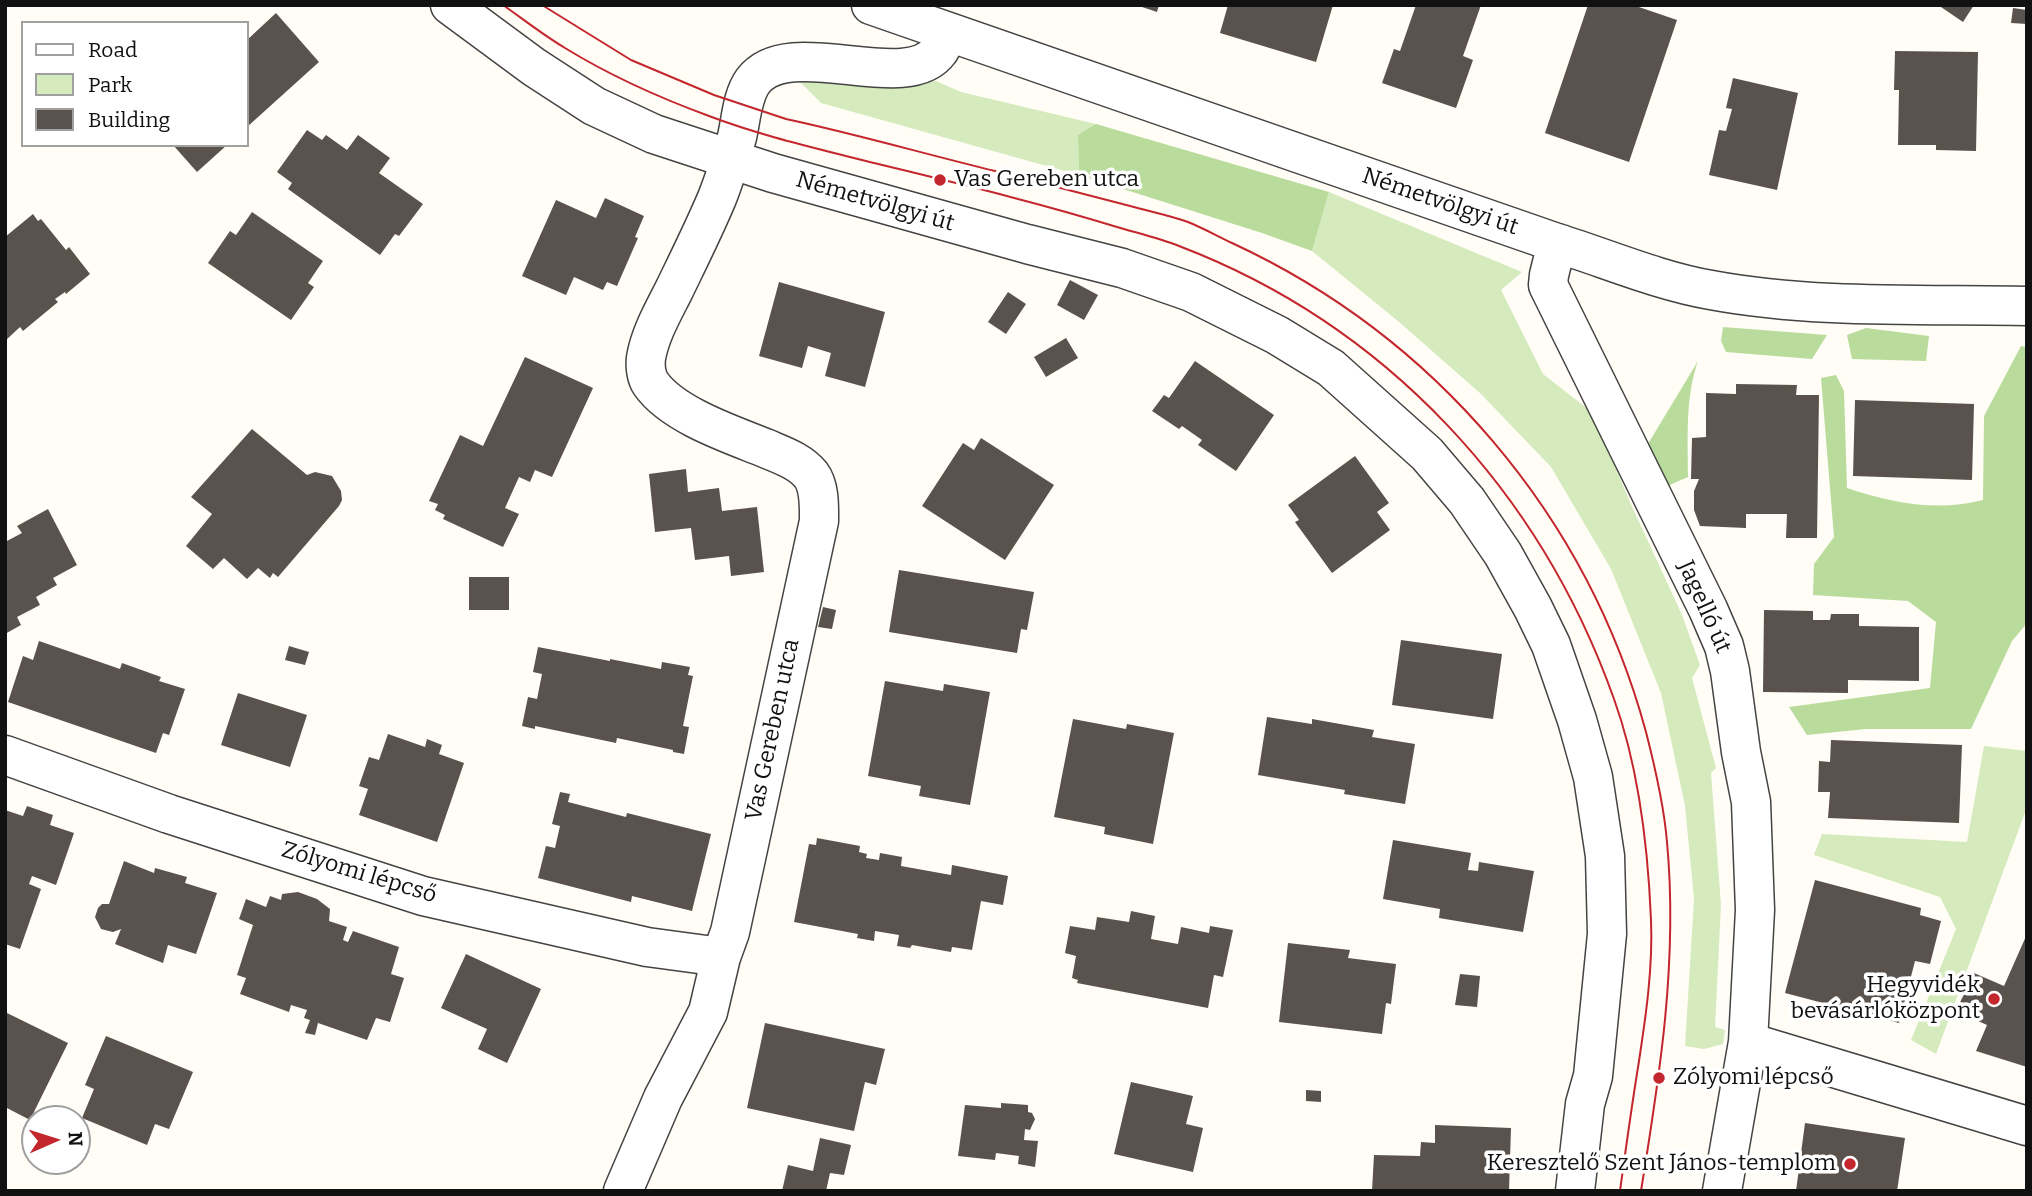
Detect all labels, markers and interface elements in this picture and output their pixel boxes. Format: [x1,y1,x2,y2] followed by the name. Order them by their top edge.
[21,21,248,147] legend
[88,37,137,63] text: Road
[88,72,132,98] text: Park
[88,107,170,133] text: Building
[1358,162,1522,242] street label: Németvölgyi út
[793,166,957,238] street label: Németvölgyi út
[954,166,1139,194] place label: Vas Gereben utca
[932,172,948,188] marker: Vas Gereben utca
[1671,556,1737,658] street label: Jagelló út
[740,637,806,823] street label: Vas Gereben utca
[278,836,440,910] street label: Zólyomi lépcső
[1791,972,1980,1026] place label: Hegyvidék bevásárlóközpont
[1986,991,2002,1007] marker: Hegyvidék bevásárlóközpont
[1673,1064,1834,1092] place label: Zólyomi lépcső
[1651,1070,1667,1086] marker: Zólyomi lépcső
[21,1105,91,1175] north arrow
[64,1131,87,1147] text: N
[1487,1150,1836,1178] place label: Keresztelő Szent János-templom
[1842,1156,1858,1172] marker: Keresztelő Szent János-templom

